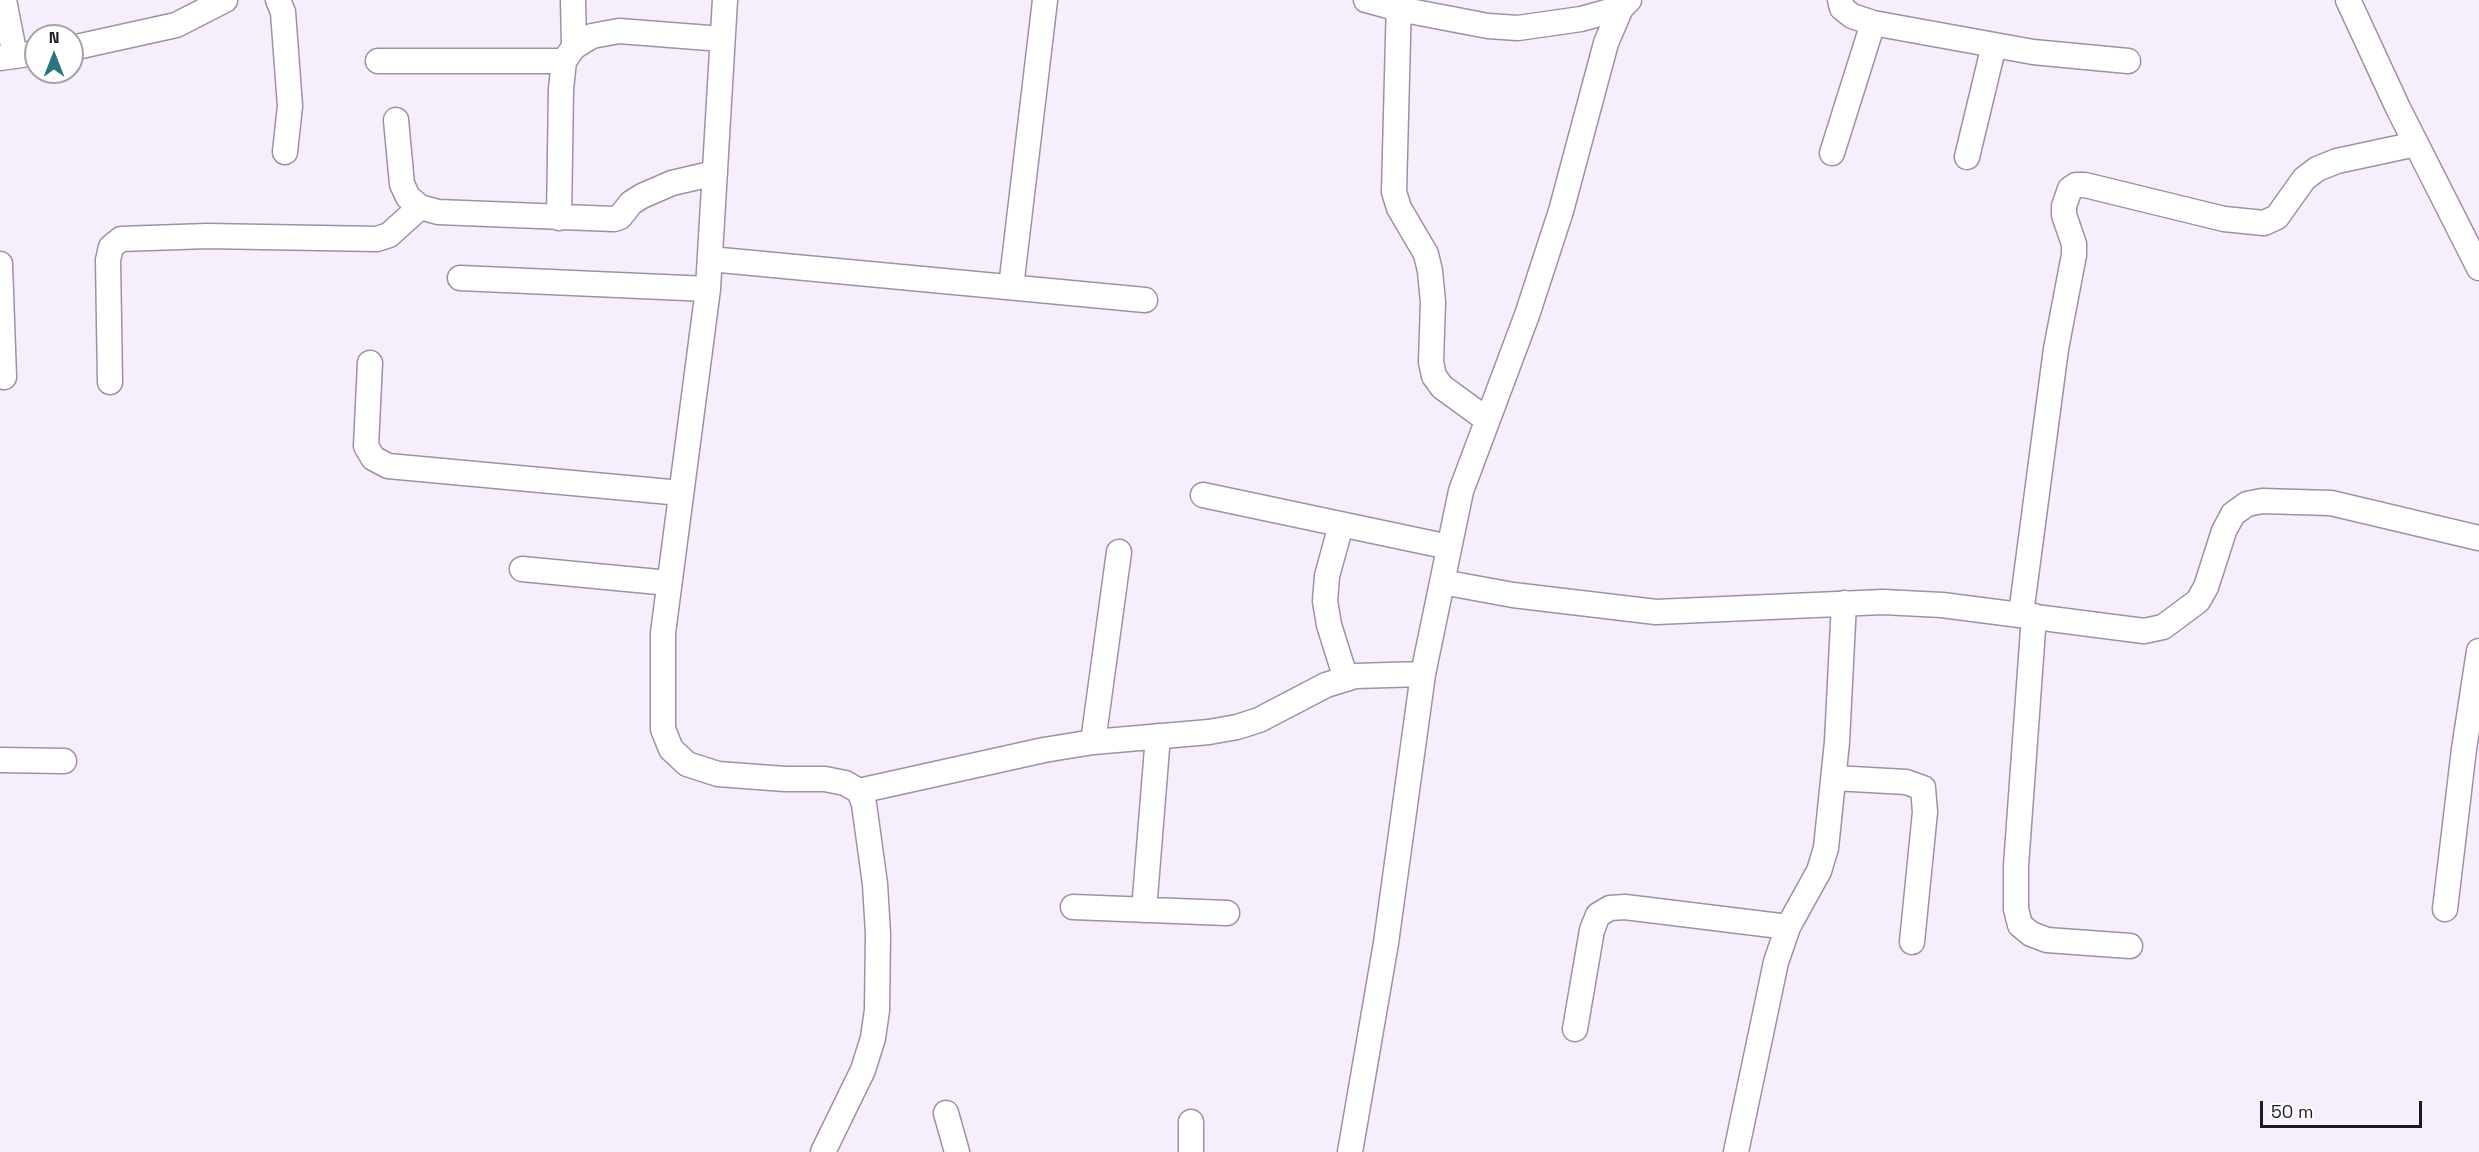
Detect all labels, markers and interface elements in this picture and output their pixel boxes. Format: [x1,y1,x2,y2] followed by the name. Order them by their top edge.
[24,24,84,84] north arrow
[49,27,59,48] text: N
[2263,1089,2425,1127] scale bar
[2271,1100,2313,1123] text: 50 m

